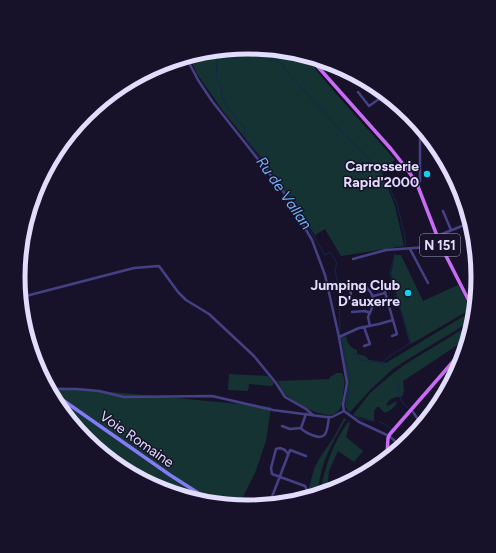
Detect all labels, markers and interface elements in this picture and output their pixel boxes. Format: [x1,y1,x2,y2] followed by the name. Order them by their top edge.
[252,153,316,233] water label: Ru de Vallan
[343,158,419,191] place label: Carrosserie Rapid'2000
[422,169,432,179] marker: Carrosserie Rapid'2000
[420,234,460,256] road number: N 151
[310,277,400,310] place label: Jumping Club D'auxerre
[403,288,413,298] marker: Jumping Club D'auxerre
[97,408,177,471] street label: Voie Romaine

